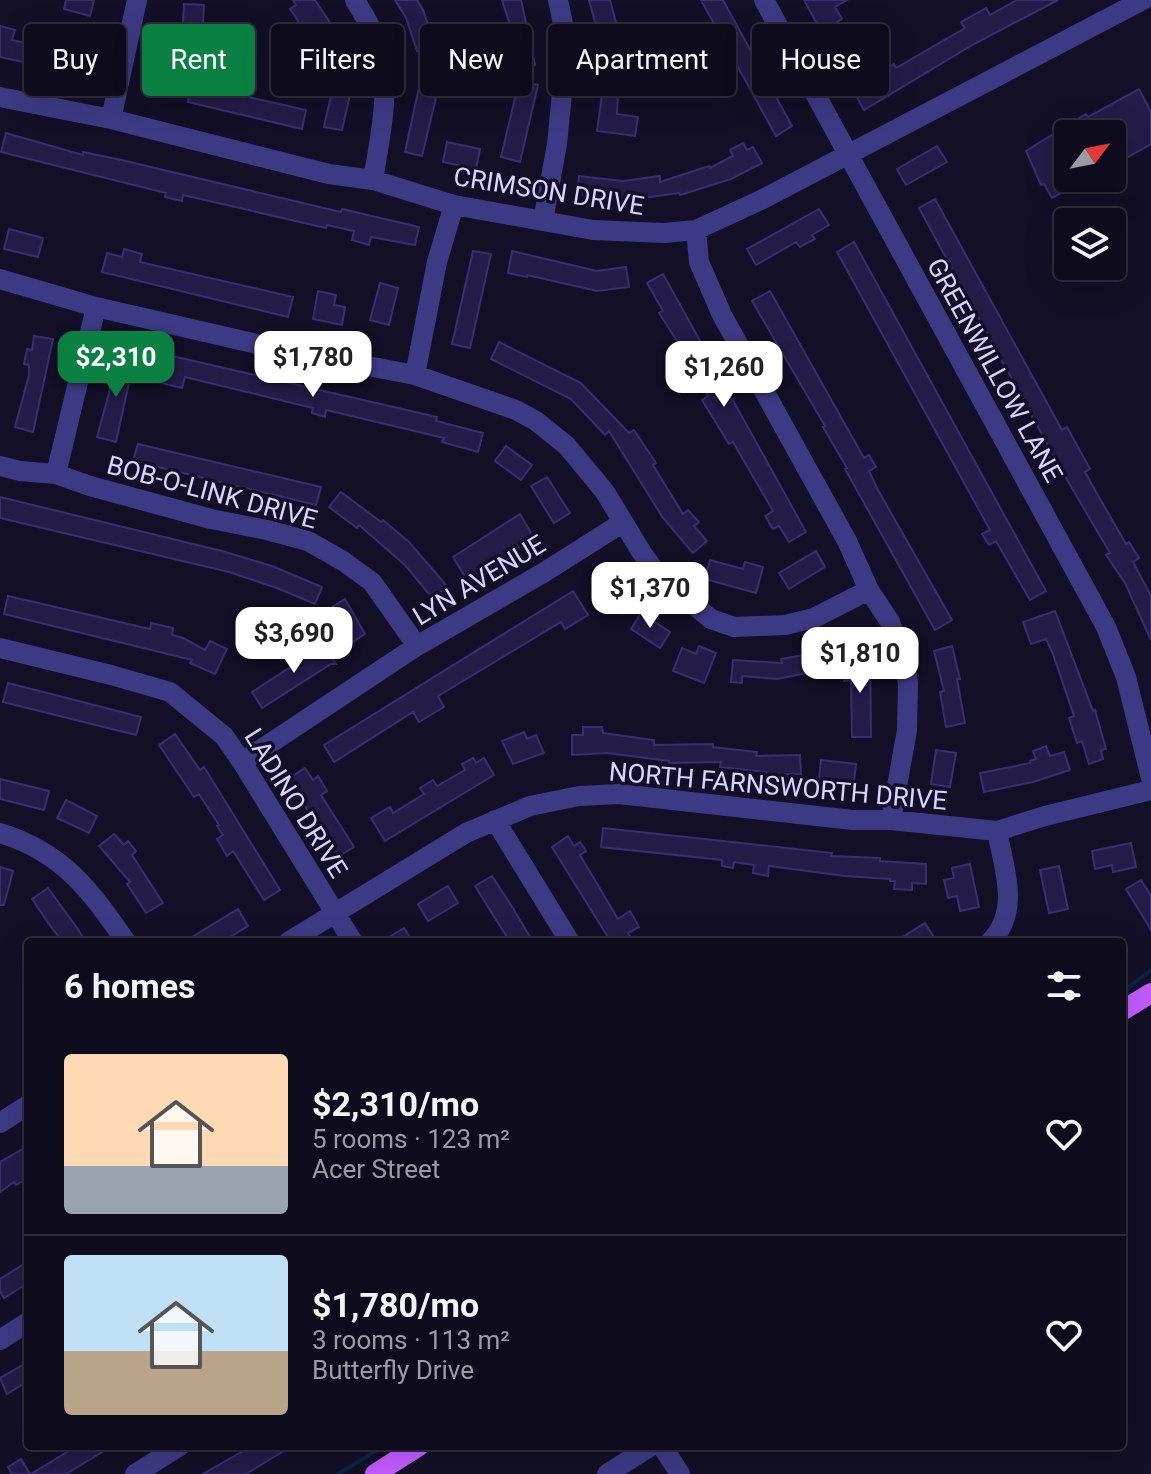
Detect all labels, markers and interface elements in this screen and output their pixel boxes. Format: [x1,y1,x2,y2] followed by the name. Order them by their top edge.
[24,24,126,96] chip: Buy
[142,24,255,96] chip: Rent
[271,24,404,96] chip: Filters
[420,24,532,96] chip: New
[548,24,736,96] chip: Apartment
[752,24,889,96] chip: House
[1054,120,1126,192] north arrow
[1054,120,1126,280] map controls
[452,161,646,221] street label: CRIMSON DRIVE
[1054,208,1126,280] button: layers
[921,253,1069,487] street label: GREENWILLOW LANE
[51,331,181,399] pin: $2,310
[248,331,378,399] pin: $1,780
[659,341,789,409] pin: $1,260
[76,342,156,372] text: $2,310
[273,342,353,372] text: $1,780
[684,352,764,382] text: $1,260
[104,450,320,534] street label: BOB-O-LINK DRIVE
[407,529,551,631] street label: LYN AVENUE
[585,562,715,630] pin: $1,370
[610,573,690,603] text: $1,370
[229,607,359,675] pin: $3,690
[254,618,334,648] text: $3,690
[795,627,925,695] pin: $1,810
[820,638,900,668] text: $1,810
[238,723,354,883] street label: LADINO DRIVE
[608,756,948,816] street label: NORTH FARNSWORTH DRIVE
[1042,964,1086,1008] icon: filters
[64,966,195,1006] text: 6 homes
[312,1084,479,1124] text: $2,310/mo
[128,1086,224,1182] icon: home
[1042,1112,1086,1156] icon: heart
[312,1124,510,1154] text: 5 rooms · 123 m²
[312,1154,440,1184] text: Acer Street
[312,1285,479,1325] text: $1,780/mo
[128,1287,224,1383] icon: home
[1042,1313,1086,1357] icon: heart
[312,1325,510,1355] text: 3 rooms · 113 m²
[312,1355,474,1385] text: Butterfly Drive

